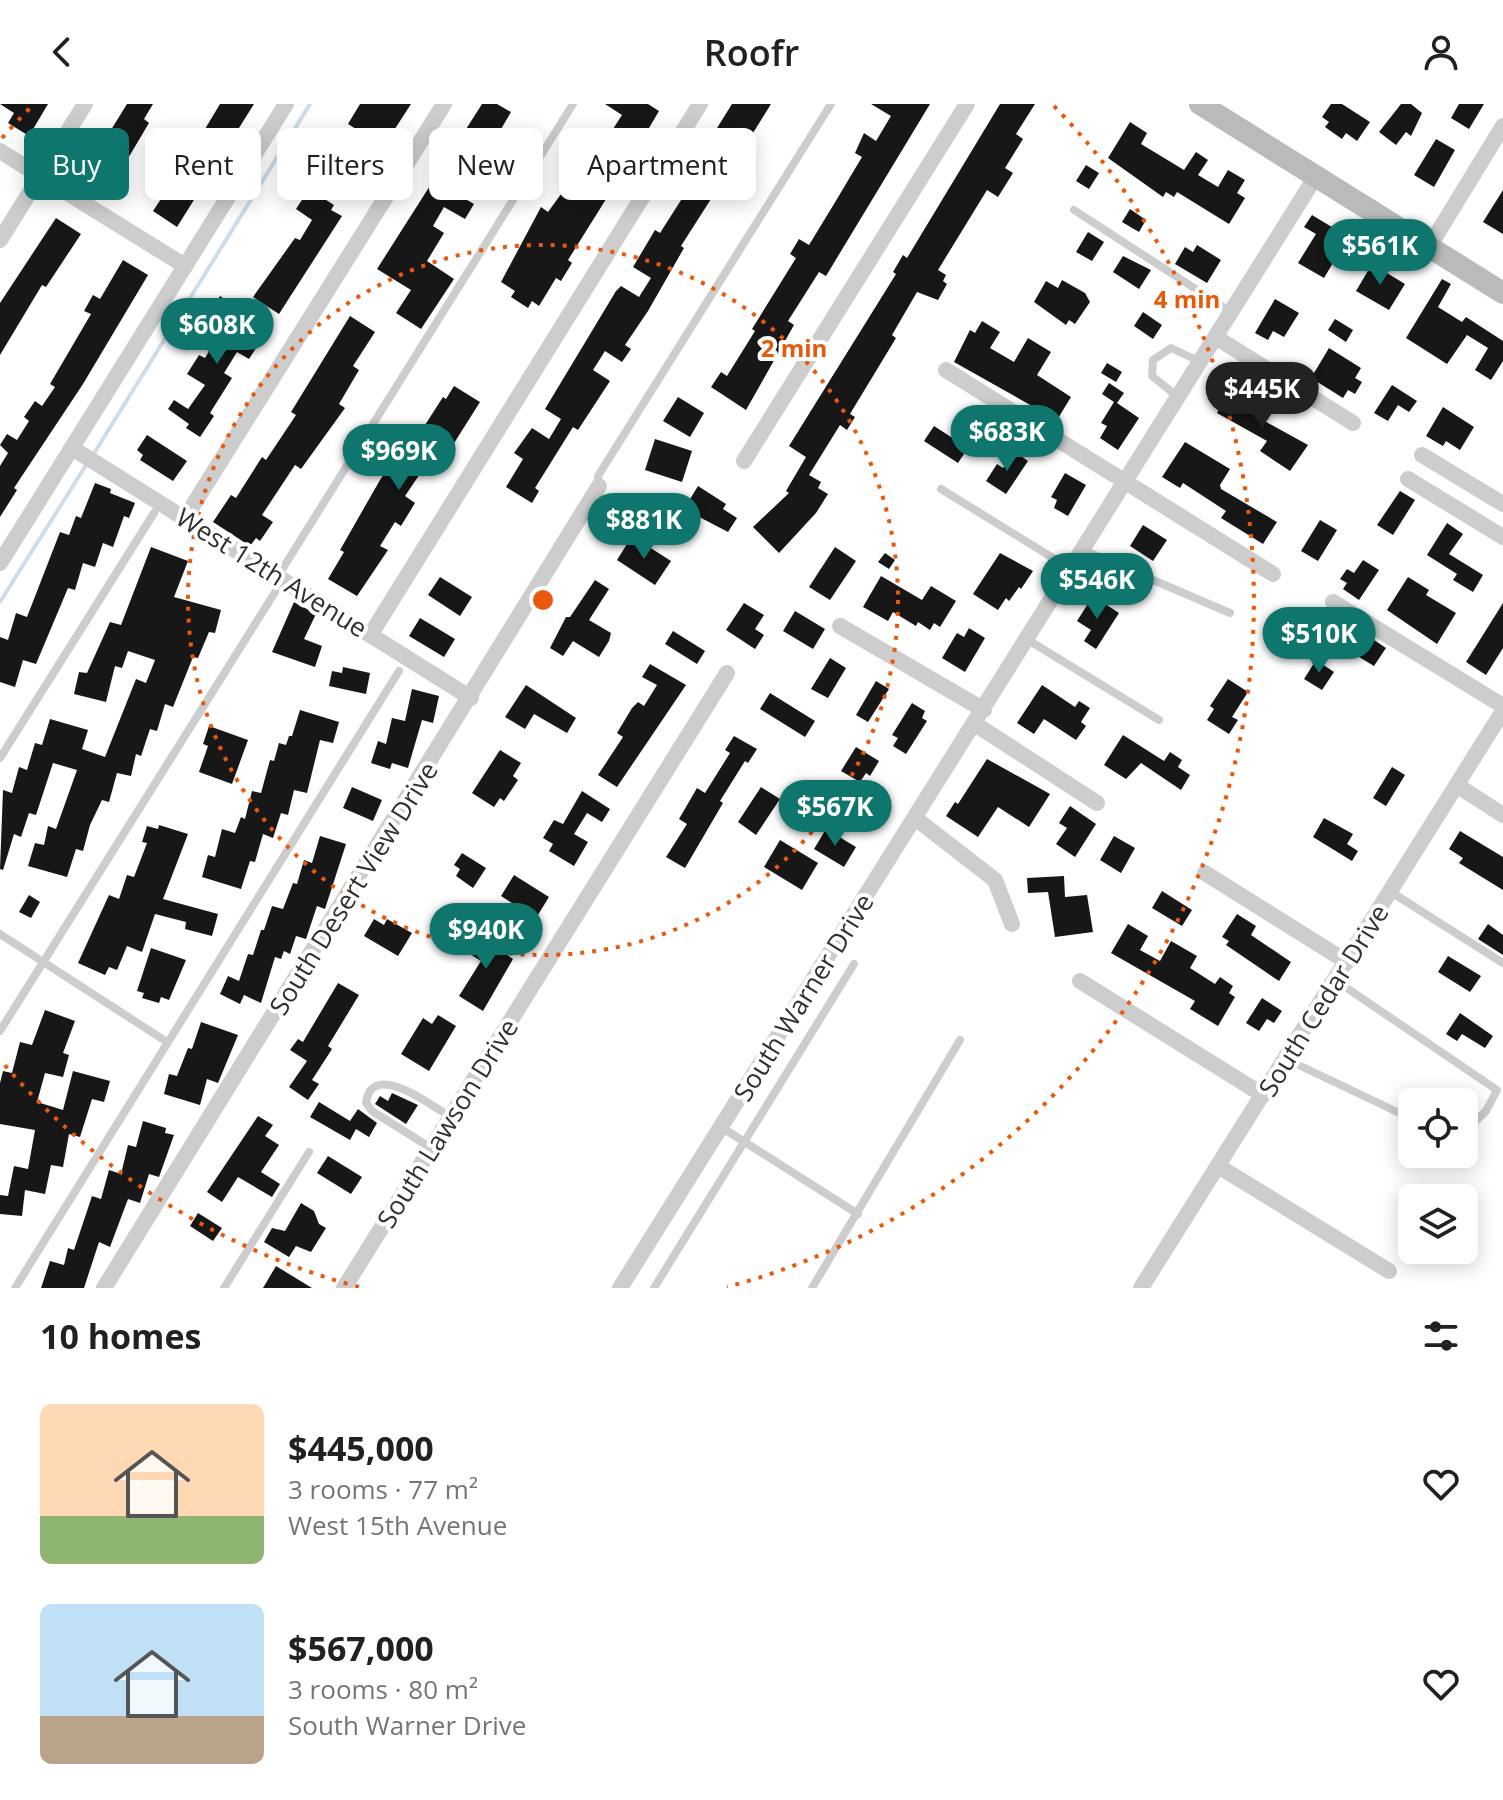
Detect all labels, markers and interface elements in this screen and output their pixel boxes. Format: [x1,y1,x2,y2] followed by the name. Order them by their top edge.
[704,28,799,77] text: Roofr
[40,30,84,74] icon: back
[1419,30,1463,74] icon: person
[24,128,129,200] chip: Buy
[145,128,261,200] chip: Rent
[277,128,413,200] chip: Filters
[429,128,543,200] chip: New
[559,128,756,200] chip: Apartment
[1324,219,1436,287] pin: $561K
[1342,227,1418,263] text: $561K
[1154,282,1220,315] text: 4 min
[161,298,273,366] pin: $608K
[179,306,255,342] text: $608K
[761,331,827,364] text: 2 min
[1206,362,1318,430] pin: $445K
[1224,370,1300,406] text: $445K
[951,405,1063,473] pin: $683K
[969,413,1045,449] text: $683K
[343,424,455,492] pin: $969K
[361,432,437,468] text: $969K
[588,493,700,561] pin: $881K
[169,499,375,645] street label: West 12th Avenue
[606,501,682,537] text: $881K
[1041,553,1153,621] pin: $546K
[1059,561,1135,597] text: $546K
[529,586,557,614] centre of rings
[1263,607,1375,675] pin: $510K
[1281,615,1357,651] text: $510K
[260,755,446,1021] street label: South Desert View Drive
[779,780,891,848] pin: $567K
[797,788,873,824] text: $567K
[725,886,881,1108] street label: South Warner Drive
[1249,897,1397,1103] street label: South Cedar Drive
[430,903,542,971] pin: $940K
[448,911,524,947] text: $940K
[368,1012,526,1234] street label: South Lawson Drive
[1398,1088,1478,1264] map controls
[1398,1088,1478,1168] button: locate
[1398,1184,1478,1264] button: layers
[40,1313,201,1359] text: 10 homes
[1419,1314,1463,1358] icon: filters
[288,1425,434,1471] text: $445,000
[104,1436,200,1532] icon: home
[1419,1462,1463,1506] icon: heart
[288,1471,478,1507] text: 3 rooms · 77 m²
[288,1507,507,1543] text: West 15th Avenue
[288,1625,434,1671] text: $567,000
[104,1636,200,1732] icon: home
[1419,1662,1463,1706] icon: heart
[288,1671,478,1707] text: 3 rooms · 80 m²
[288,1707,526,1743] text: South Warner Drive

